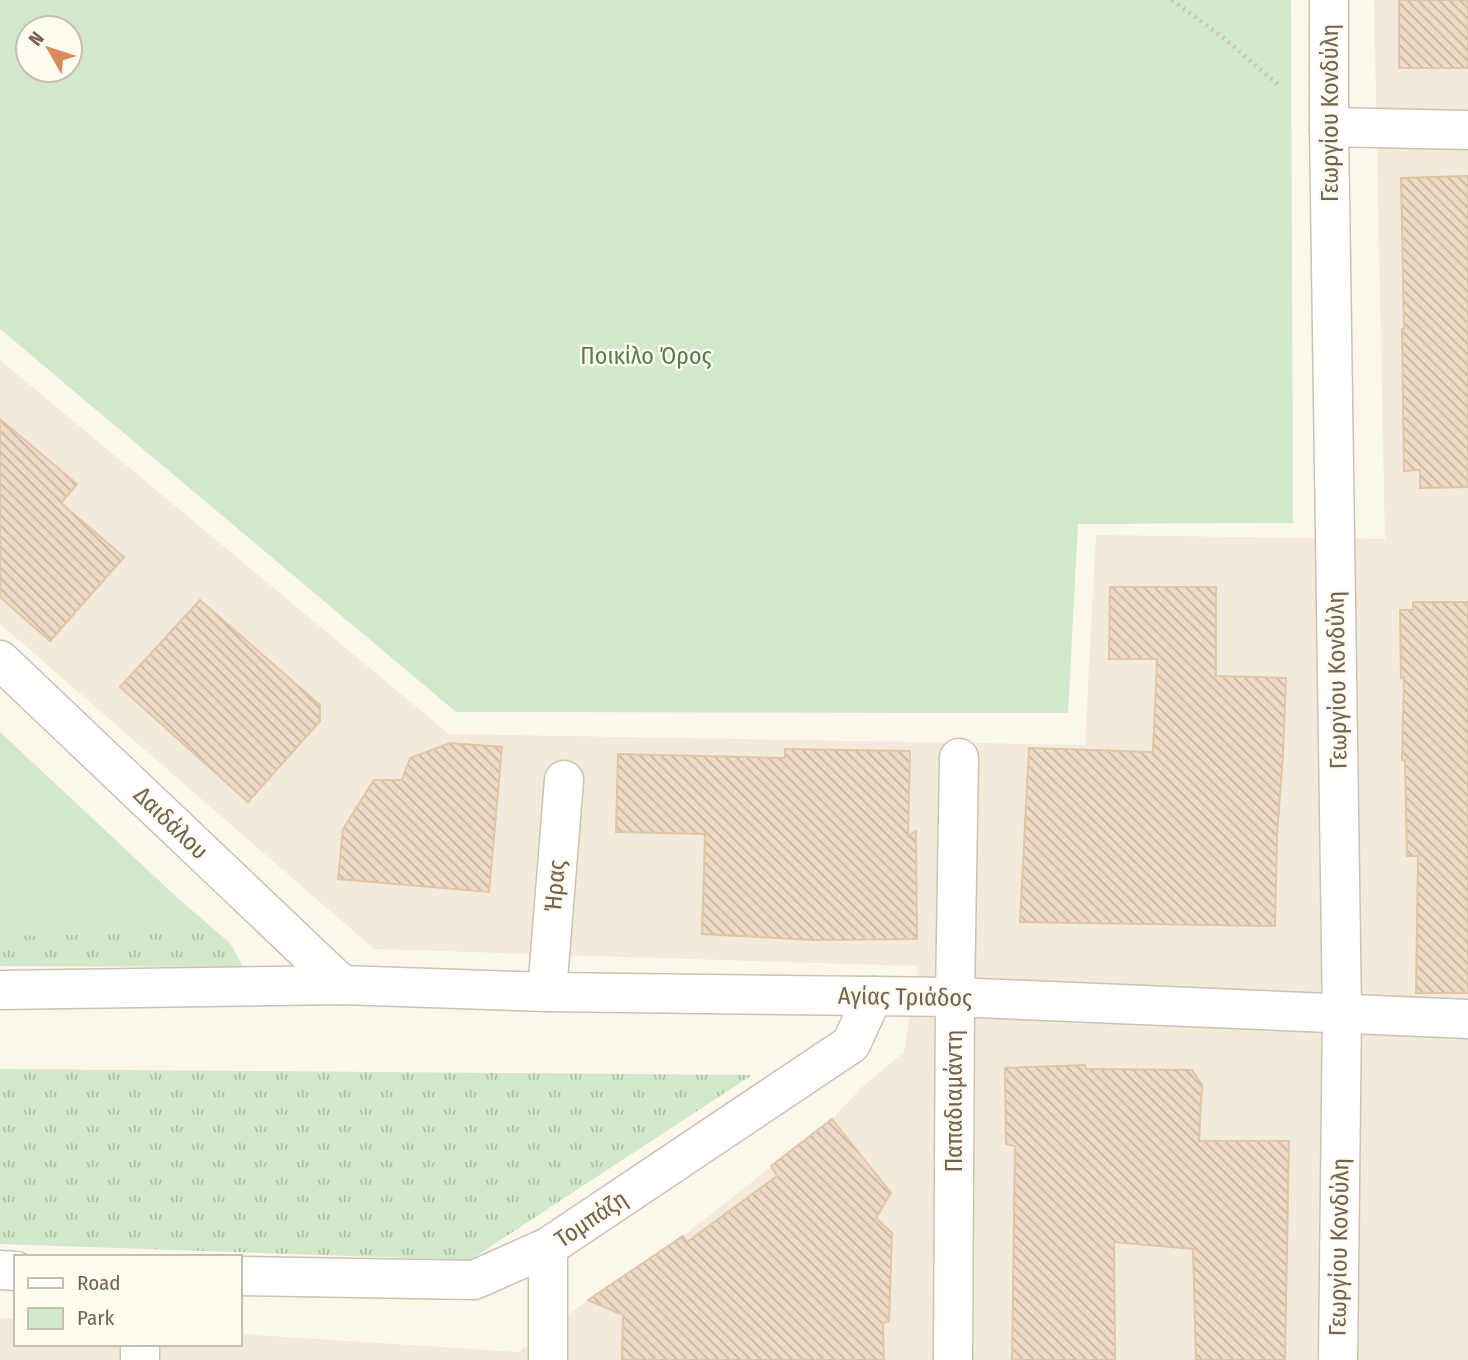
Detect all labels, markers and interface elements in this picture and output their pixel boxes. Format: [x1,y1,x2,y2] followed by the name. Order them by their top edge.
[14,14,84,84] north arrow
[1316,24,1344,202] street label: Γεωργίου Κονδύλη
[24,27,49,50] text: N
[580,342,712,370] park label: Ποικίλο Όρος
[1321,591,1353,769] street label: Γεωργίου Κονδύλη
[128,781,214,865] street label: Δαιδάλου
[539,859,571,913] street label: Ήρας
[838,982,972,1012] street label: Αγίας Τριάδος
[940,1030,968,1172] street label: Παπαδιαμάντη
[1323,1158,1355,1336] street label: Γεωργίου Κονδύλη
[549,1185,633,1253] street label: Τομπάζη
[14,1255,242,1346] legend
[77,1270,121,1296] text: Road
[77,1305,115,1331] text: Park

